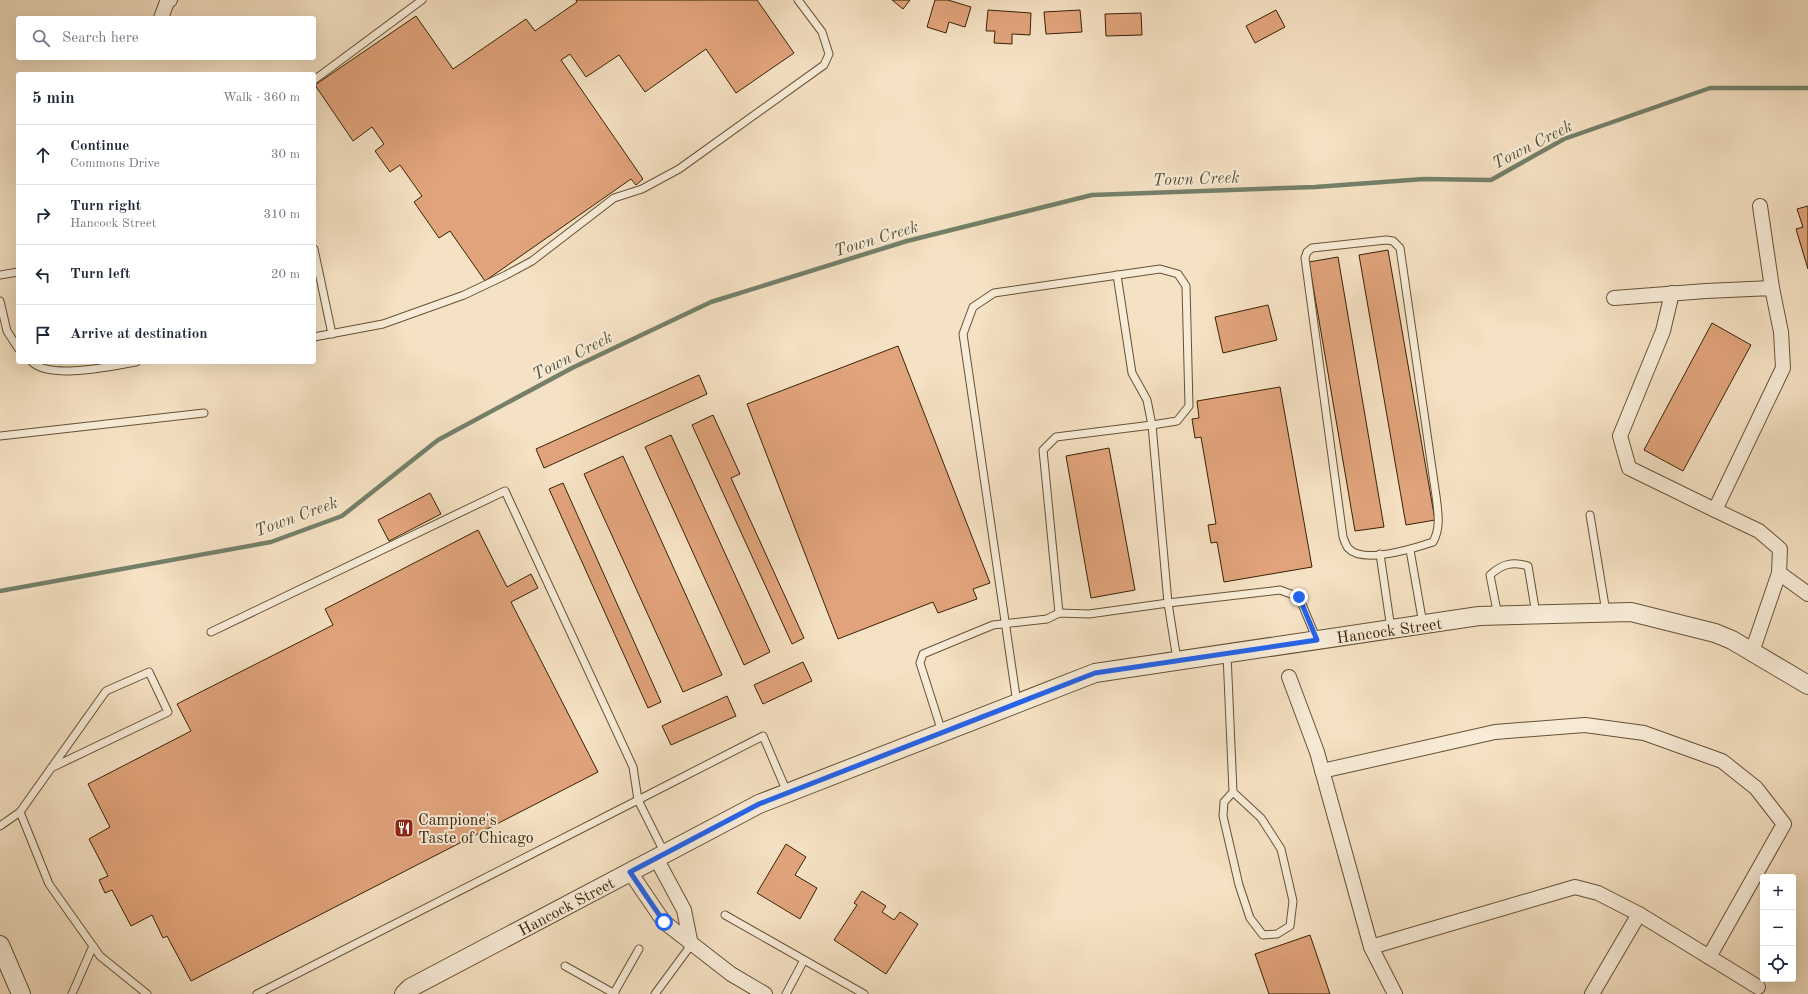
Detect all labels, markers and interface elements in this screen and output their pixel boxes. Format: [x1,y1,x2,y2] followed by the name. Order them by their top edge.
[16,16,316,60] search box
[30,27,52,49] icon: search
[62,31,139,46] text: Search here
[32,90,75,107] text: 5 min
[223,91,300,104] text: Walk · 360 m
[1490,118,1575,173] water label: Town Creek
[70,139,129,154] text: Continue
[32,144,54,166] icon: ahead
[271,148,300,161] text: 30 m
[70,157,160,170] text: Commons Drive
[1152,169,1240,190] water label: Town Creek
[70,199,141,214] text: Turn right
[32,204,54,226] icon: right
[263,208,300,221] text: 310 m
[70,217,156,230] text: Hancock Street
[832,219,921,260] water label: Town Creek
[32,264,54,286] icon: left
[70,267,130,282] text: Turn left
[271,268,300,281] text: 20 m
[32,324,54,346] icon: arrive
[70,327,208,342] text: Arrive at destination
[530,329,615,384] water label: Town Creek
[253,495,340,540] water label: Town Creek
[1290,588,1308,606] route end
[1336,617,1443,647] street label: Hancock Street
[418,813,534,847] place label: Campione's Taste of Chicago
[393,817,415,839] restaurant icon: Campione's Taste of Chicago
[1760,874,1796,982] map controls
[1760,874,1796,910] button: +
[516,876,618,940] street label: Hancock Street
[1760,910,1796,946] button: −
[655,913,673,931] route start
[1760,946,1796,982] button: locate

